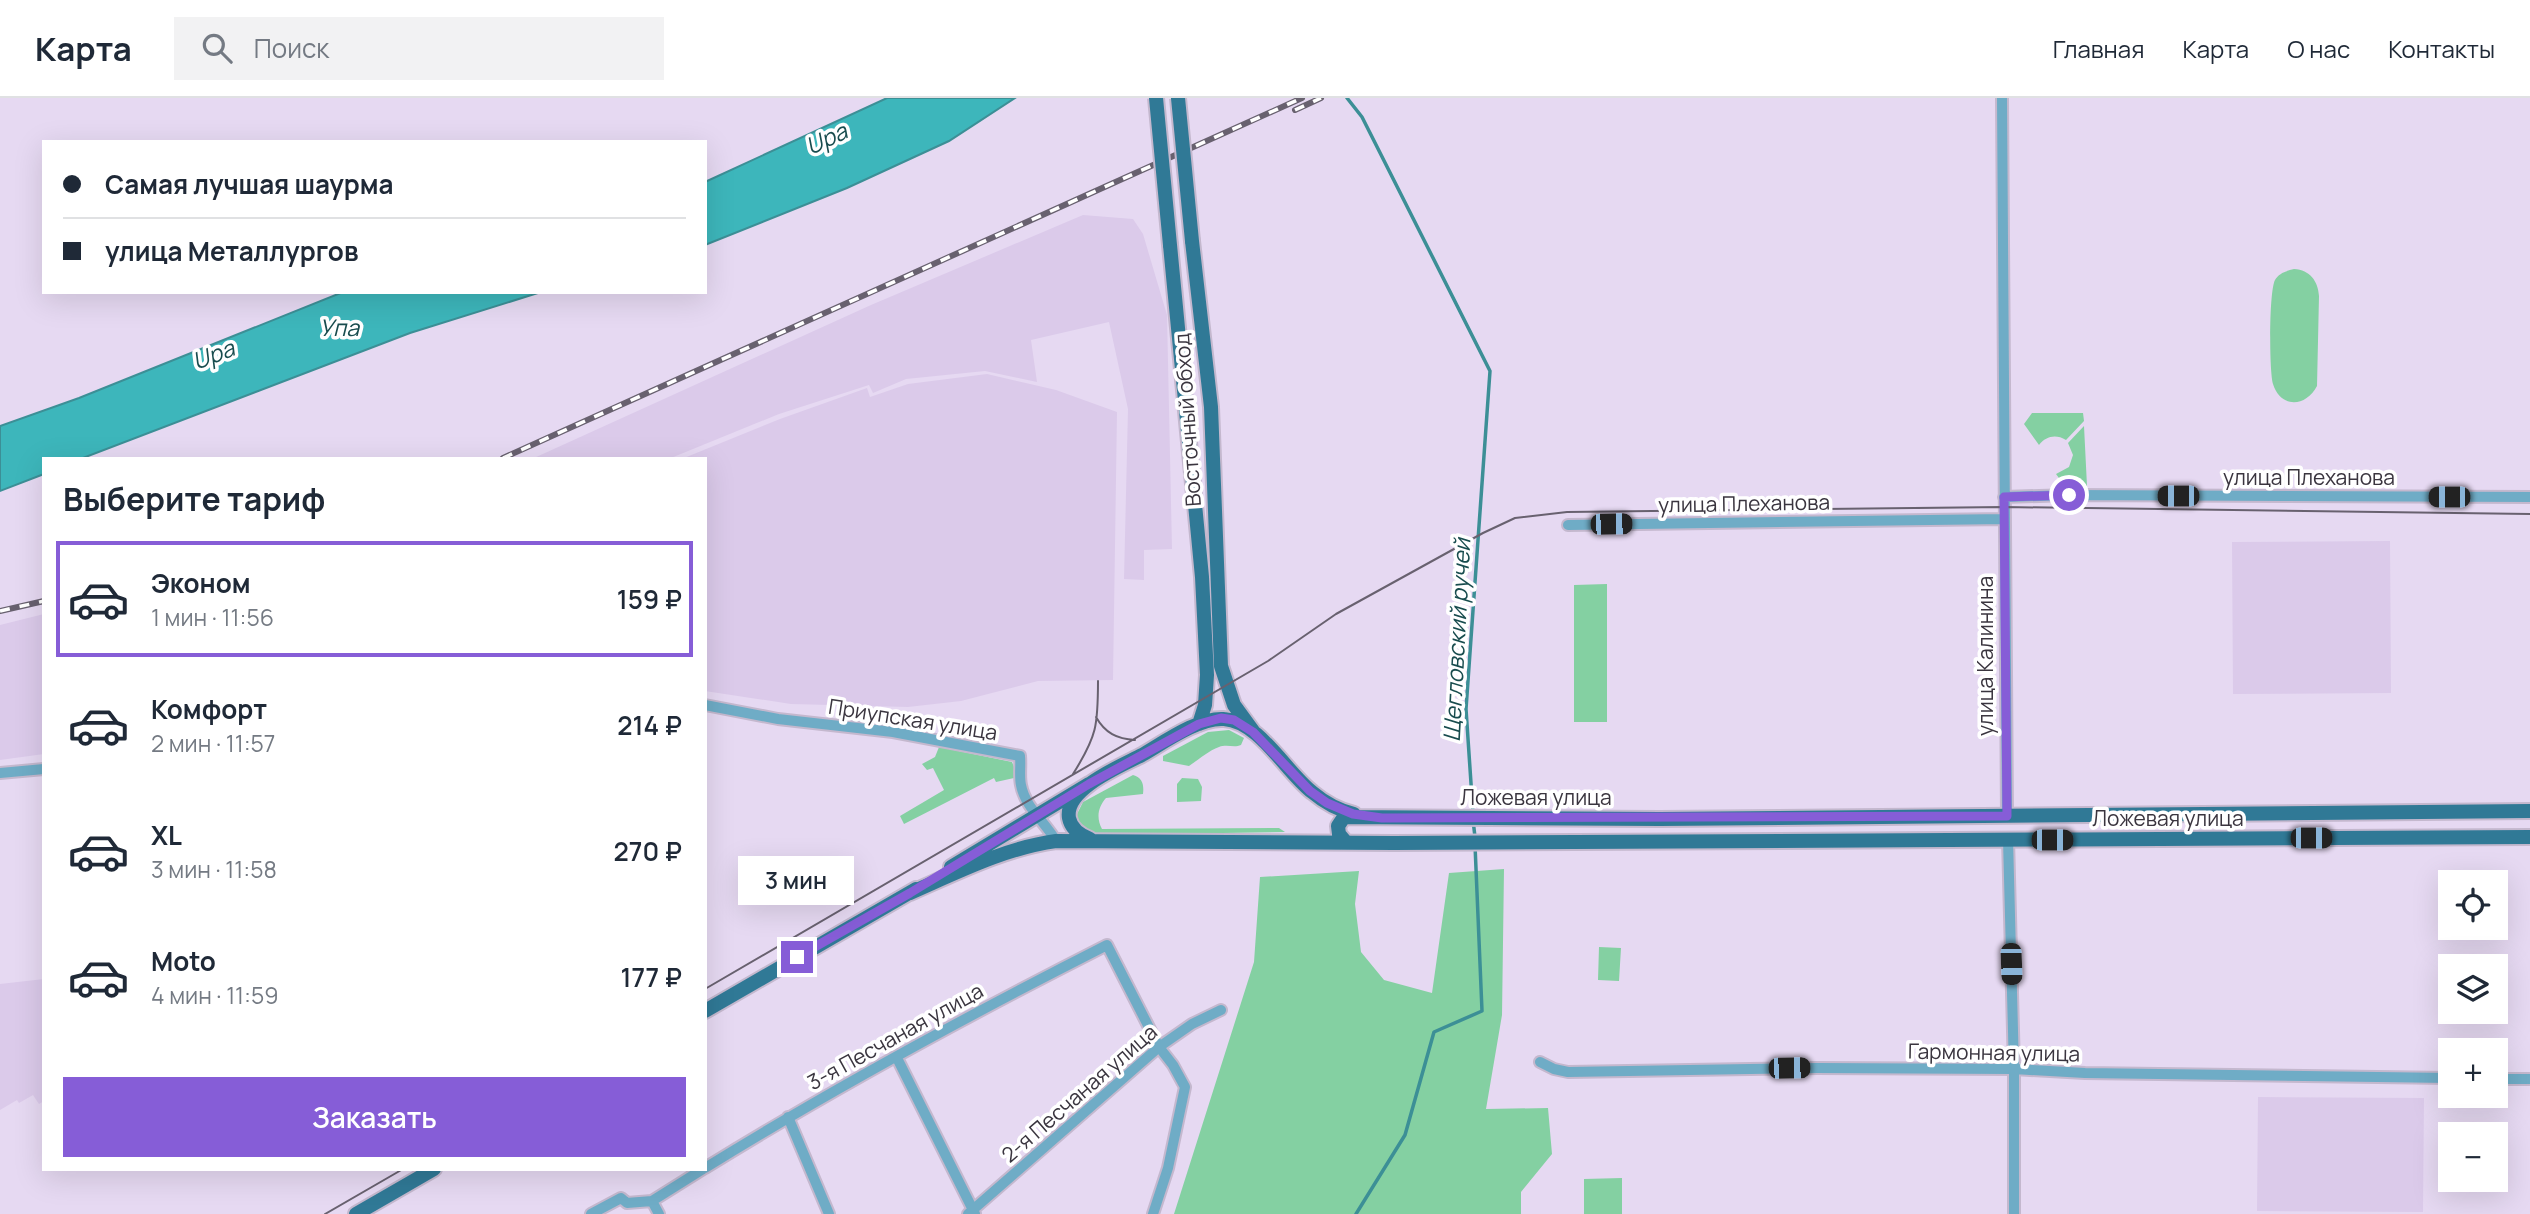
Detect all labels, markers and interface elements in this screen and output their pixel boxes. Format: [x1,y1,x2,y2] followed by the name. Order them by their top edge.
[174,17,664,80] search box
[35,26,132,71] text: Карта
[198,29,236,67] icon: search
[254,30,329,66] text: Поиск
[2053,32,2144,65] text: Главная
[2182,32,2249,65] text: Карта
[2287,32,2350,65] text: О нас
[2388,32,2495,65] text: Контакты
[800,114,853,161] water label: Upa
[105,166,394,202] text: Самая лучшая шаурма
[105,233,358,269] text: улица Металлургов
[319,311,360,343] water label: Упа
[187,331,240,377] water label: Upa
[1167,332,1207,508] street label: Восточный обход
[2223,463,2395,491] street label: улица Плеханова
[63,477,325,521] text: Выберите тариф
[2053,479,2085,511] route start
[2158,486,2200,507] car
[2429,487,2471,508] car
[1658,488,1830,518] street label: улица Плеханова
[1590,513,1633,535] car
[1435,536,1477,742] water label: Щегловский ручей
[151,565,251,601] text: Эконом
[67,568,130,631] icon: car
[1971,576,1999,736] street label: улица Калинина
[617,581,682,617] text: 159 ₽
[151,601,274,633] text: 1 мин · 11:56
[151,691,267,727] text: Комфорт
[826,692,1000,746] street label: Приупская улица
[67,694,130,757] icon: car
[617,707,682,743] text: 214 ₽
[151,727,275,759] text: 2 мин · 11:57
[1460,783,1612,811] street label: Ложевая улица
[2092,804,2244,832] street label: Ложевая улица
[151,817,182,853] text: XL
[67,820,130,883] icon: car
[2291,828,2333,849] car
[2032,830,2074,851] car
[614,833,682,869] text: 270 ₽
[151,853,277,885] text: 3 мин · 11:58
[739,856,855,904] callout: 3 мин
[765,864,827,896] text: 3 мин
[2438,870,2508,1192] map controls
[2438,870,2508,940] button: locate
[781,941,813,973] route end
[151,943,216,979] text: Moto
[2000,943,2023,985] car
[67,946,130,1009] icon: car
[2438,954,2508,1024] button: layers
[621,959,682,995] text: 177 ₽
[802,976,988,1096] street label: 3-я Песчаная улица
[151,979,279,1011] text: 4 мин · 11:59
[995,1018,1163,1168] street label: 2-я Песчаная улица
[1908,1036,2080,1068] street label: Гармонная улица
[2438,1038,2508,1108] button: +
[1768,1057,1811,1079] car
[63,1077,686,1157] button: Заказать
[2438,1122,2508,1192] button: −

